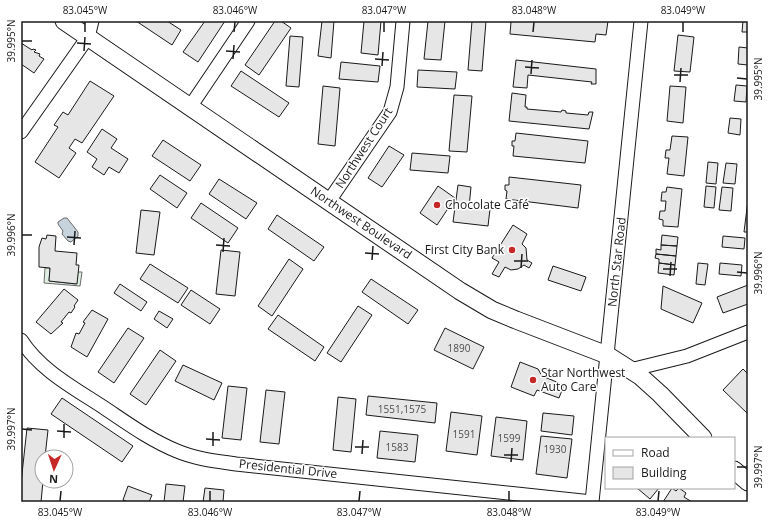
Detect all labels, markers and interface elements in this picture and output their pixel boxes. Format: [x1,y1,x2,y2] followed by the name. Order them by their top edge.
[63,3,108,17] text: 83.045°W
[213,3,258,17] text: 83.046°W
[362,3,407,17] text: 83.047°W
[512,3,557,17] text: 83.048°W
[661,3,706,17] text: 83.049°W
[4,19,18,63] text: 39.995°N
[751,57,765,101] text: 39.995°N
[331,104,396,191] street label: Northwest Court
[307,182,415,263] street label: Northwest Boulevard
[445,196,529,213] place label: Chocolate Café
[432,200,442,210] marker: Chocolate Café
[4,213,18,257] text: 39.996°N
[603,216,630,308] street label: North Star Road
[425,241,505,258] place label: First City Bank
[507,245,517,255] marker: First City Bank
[751,251,765,295] text: 39.996°N
[448,341,471,355] house number: 1890
[541,364,625,395] place label: Star Northwest Auto Care
[528,375,538,385] marker: Star Northwest Auto Care
[378,402,426,416] house number: 1551,1575
[4,407,18,451] text: 39.997°N
[453,427,475,441] house number: 1591
[498,431,521,445] house number: 1599
[605,437,735,489] legend
[386,440,409,454] house number: 1583
[544,442,567,456] house number: 1930
[641,444,670,461] text: Road
[751,445,765,489] text: 39.997°N
[34,449,74,489] north arrow
[238,455,338,482] street label: Presidential Drive
[641,464,687,481] text: Building
[49,472,58,487] text: N
[38,505,83,519] text: 83.045°W
[188,505,233,519] text: 83.046°W
[337,505,382,519] text: 83.047°W
[487,505,532,519] text: 83.048°W
[636,505,681,519] text: 83.049°W

